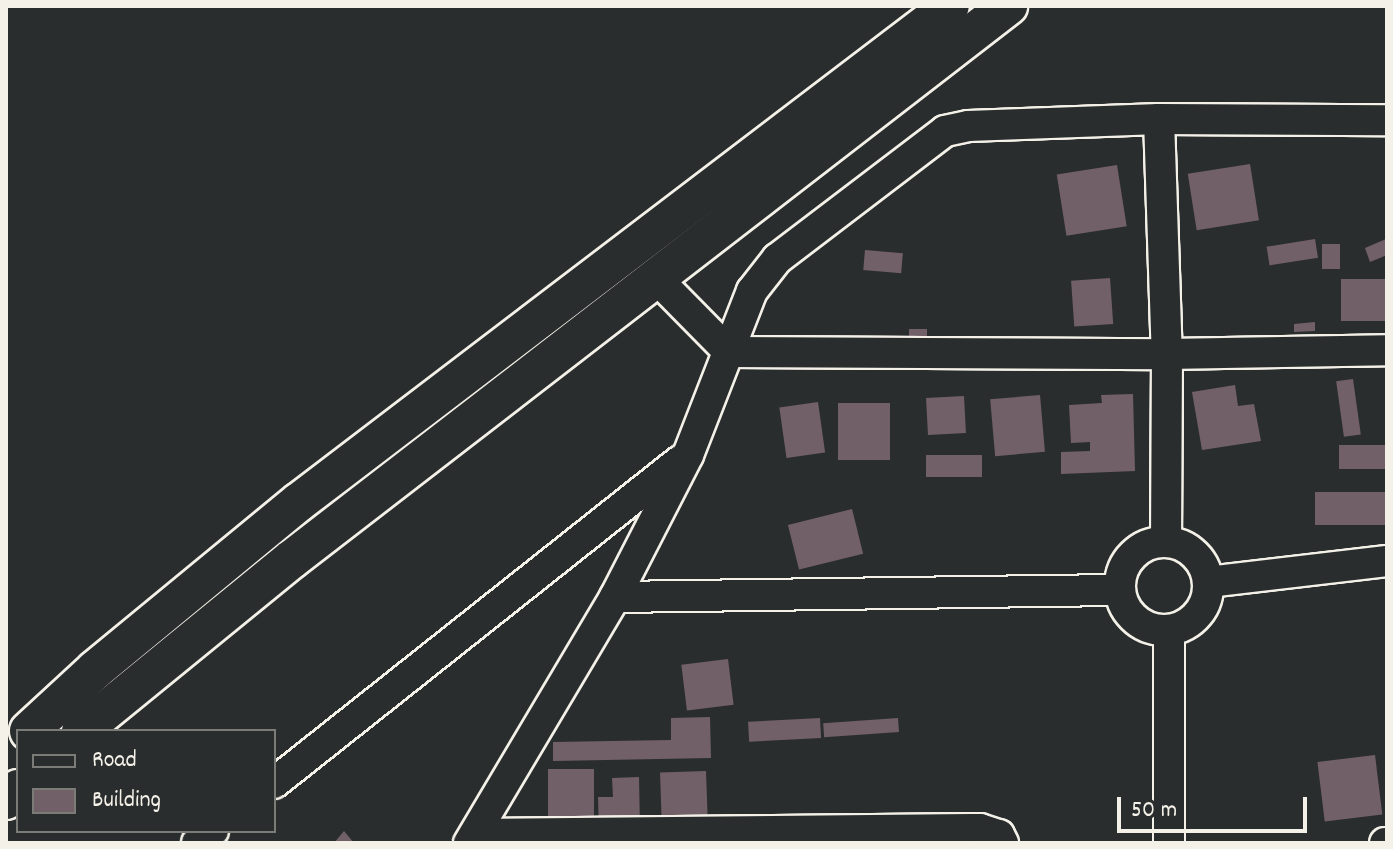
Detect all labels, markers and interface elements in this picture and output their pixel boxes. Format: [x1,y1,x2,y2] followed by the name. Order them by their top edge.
[16,729,276,833] legend
[92,744,137,778] text: Road
[1121,781,1311,831] scale bar
[92,784,161,818] text: Building
[1131,794,1177,828] text: 50 m

